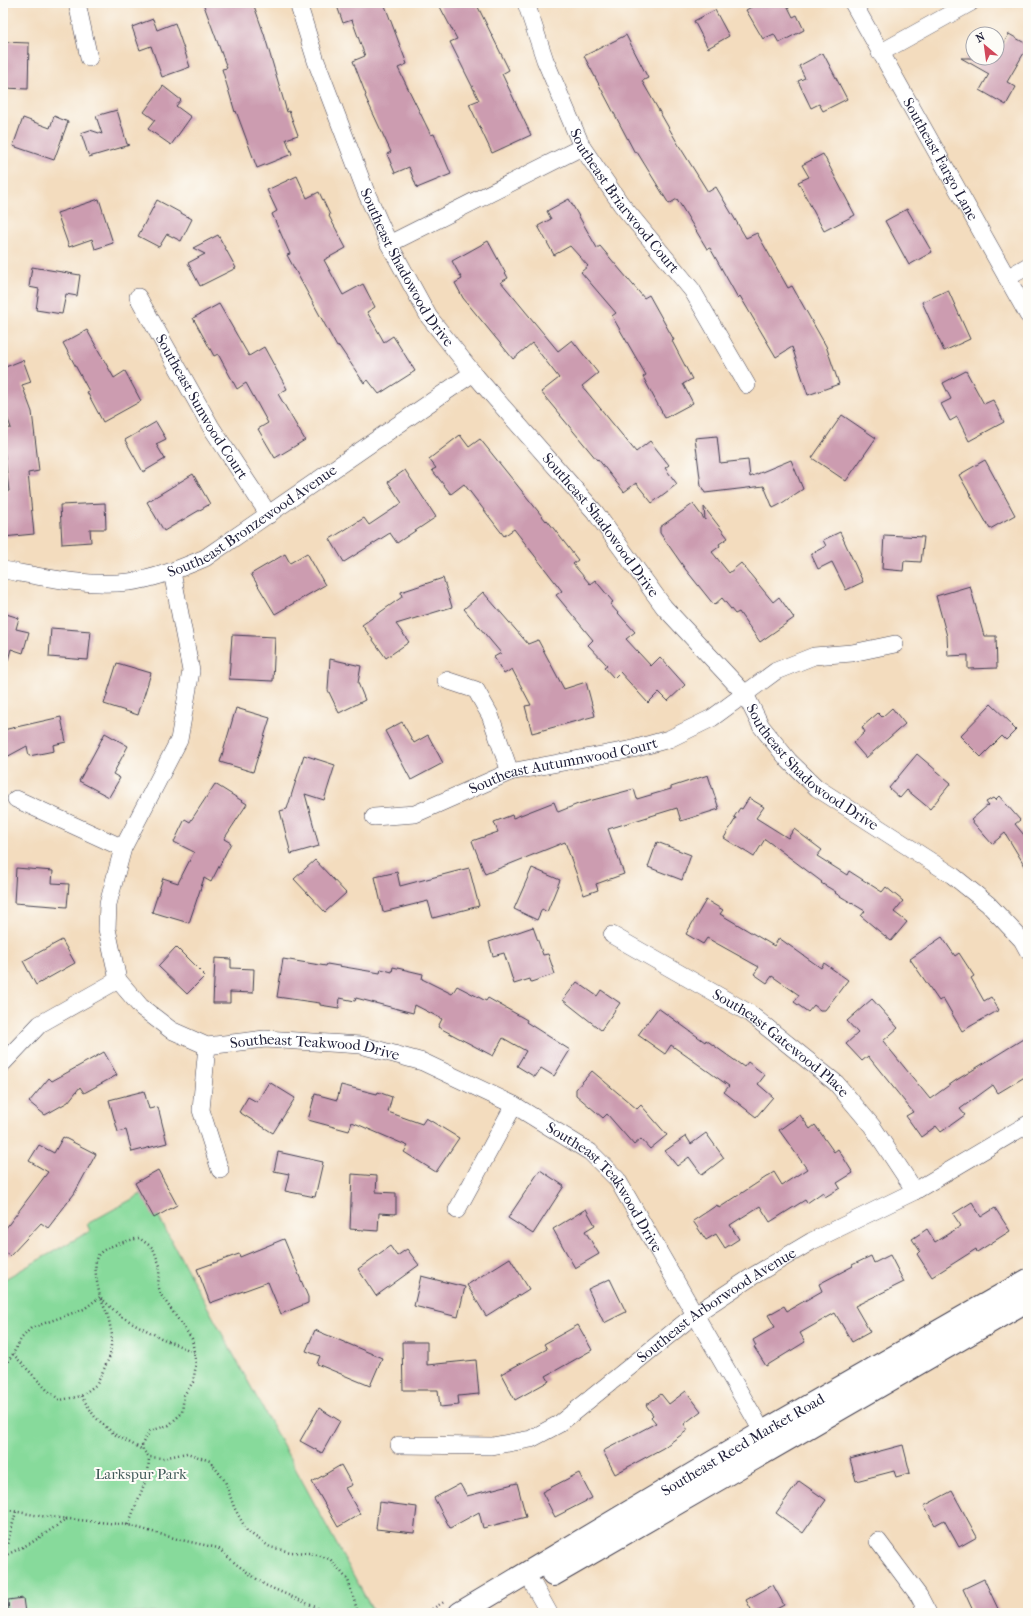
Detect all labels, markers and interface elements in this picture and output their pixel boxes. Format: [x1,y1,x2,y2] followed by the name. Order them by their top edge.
[965,26,1005,66] north arrow
[974,30,988,45] text: N
[899,95,982,224] street label: Southeast Fargo Lane
[566,126,684,277] street label: Southeast Briarwood Court
[356,185,458,351] street label: Southeast Shadowood Drive
[152,331,252,483] street label: Southeast Sunwood Court
[538,449,663,601] street label: Southeast Shadowood Drive
[165,460,341,581] street label: Southeast Bronzewood Avenue
[742,701,882,835] street label: Southeast Shadowood Drive
[466,733,660,798] street label: Southeast Autumnwood Court
[709,985,853,1101] street label: Southeast Gatewood Place
[229,1030,402,1064] street label: Southeast Teakwood Drive
[543,1118,667,1256] street label: Southeast Teakwood Drive
[633,1243,800,1366] street label: Southeast Arborwood Avenue
[658,1389,828,1500] street label: Southeast Reed Market Road
[95,1465,187,1483] park label: Larkspur Park

